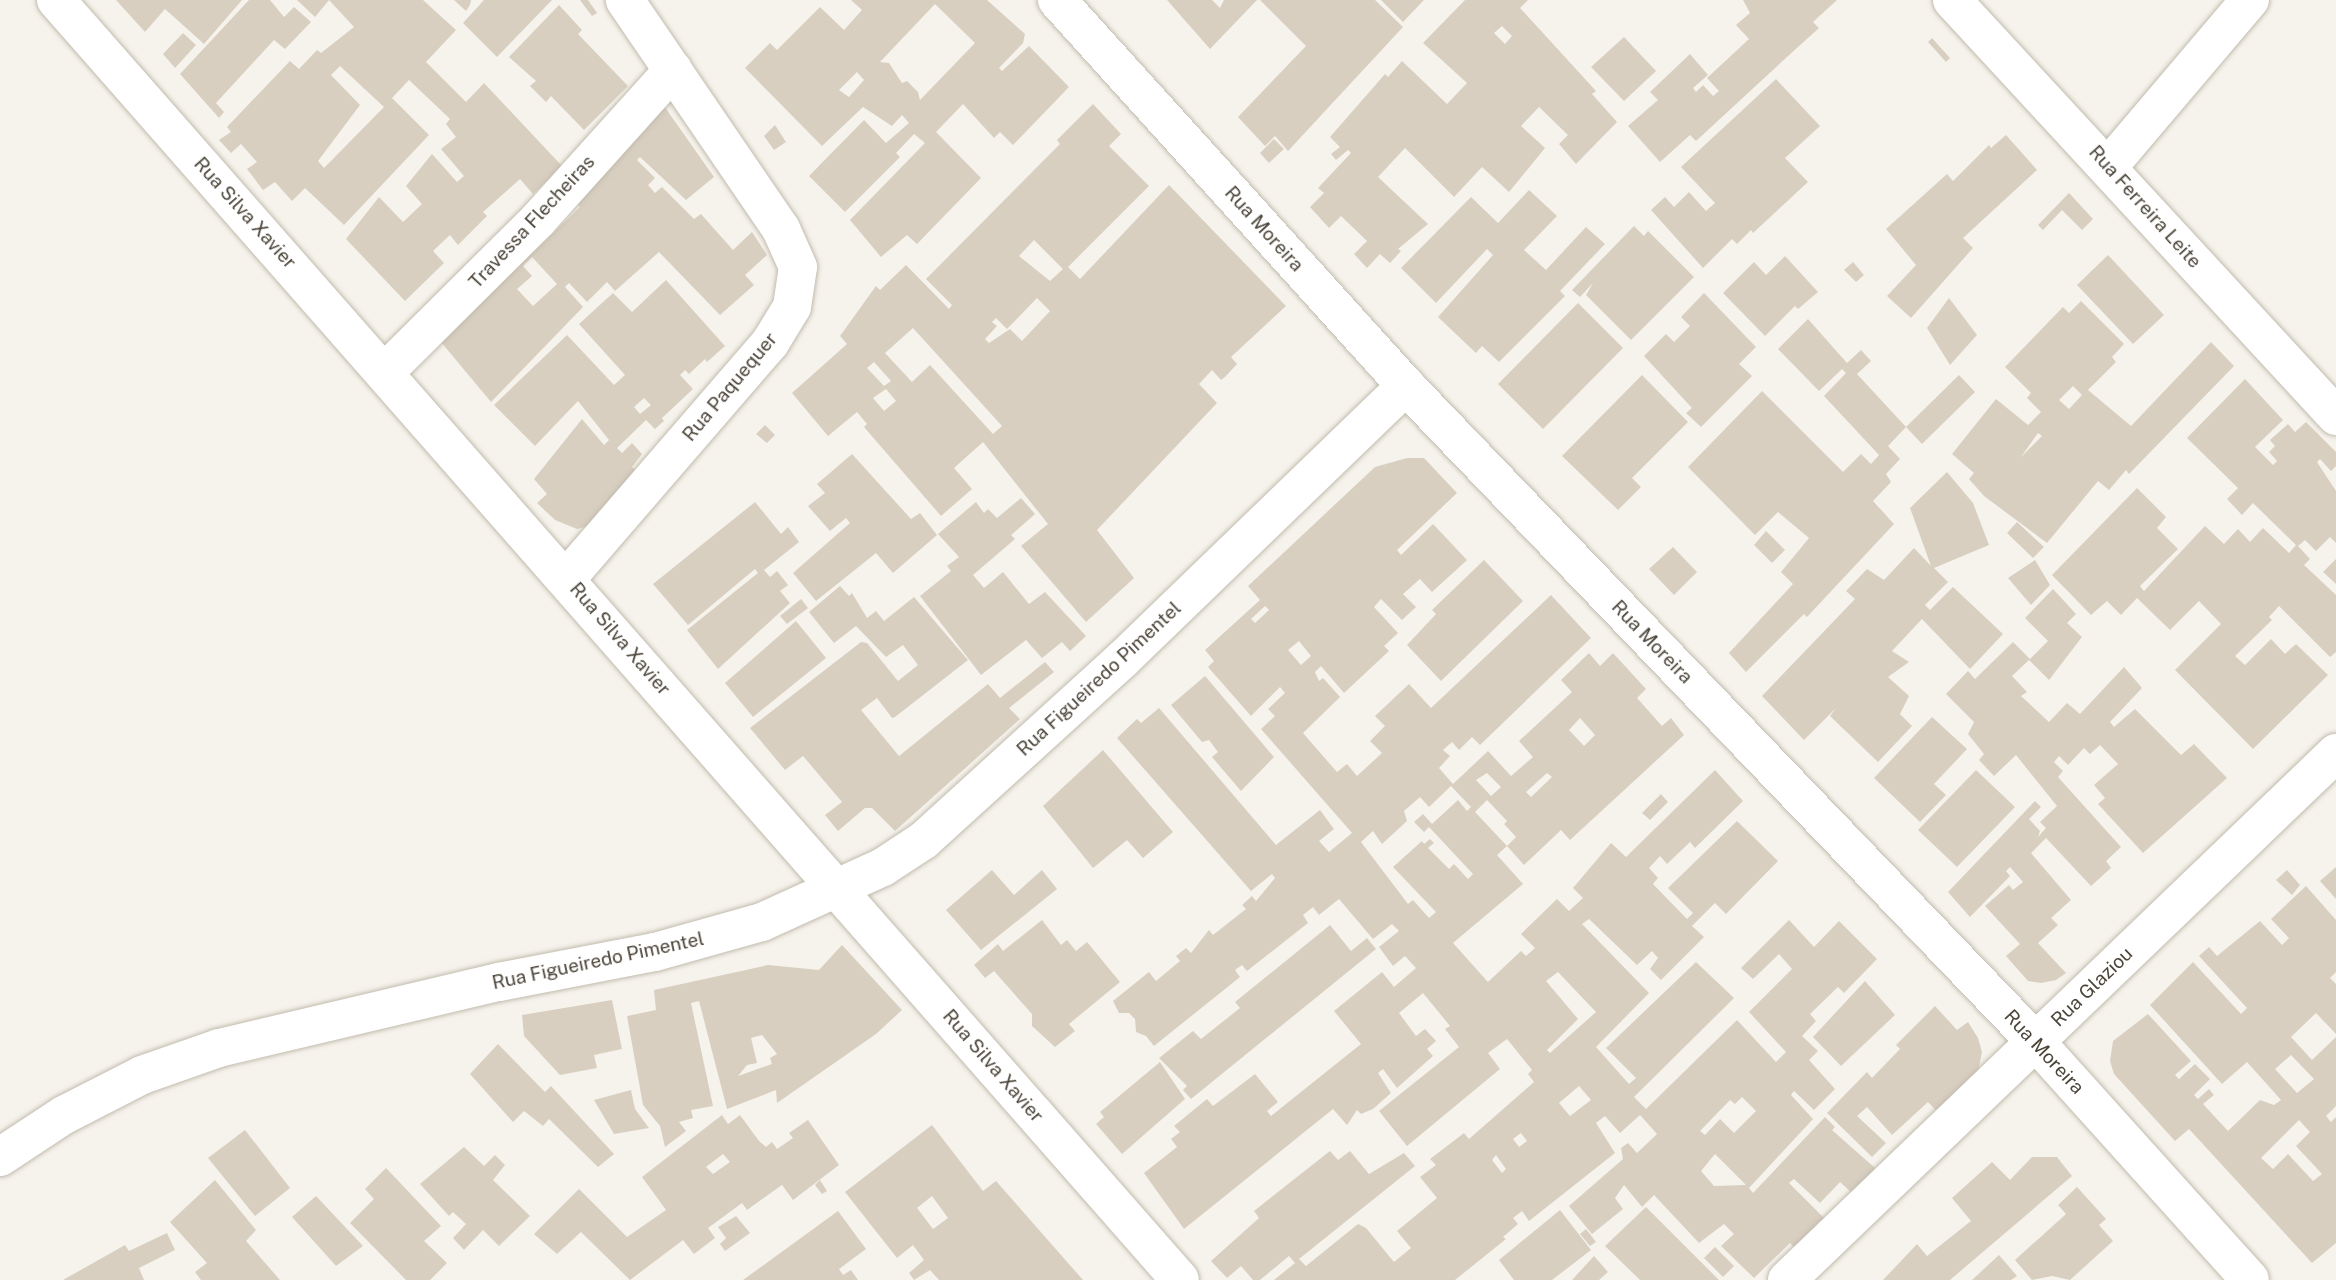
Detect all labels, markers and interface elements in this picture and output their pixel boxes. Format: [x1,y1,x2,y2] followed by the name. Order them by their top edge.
[2084,141,2206,273] street label: Rua Ferreira Leite
[464,151,600,293] street label: Travessa Flecheiras
[189,153,301,273] street label: Rua Silva Xavier
[1220,182,1308,276] street label: Rua Moreira
[678,328,782,446] street label: Rua Paquequer
[565,578,675,700] street label: Rua Silva Xavier
[1607,596,1697,688] street label: Rua Moreira
[1012,597,1186,761] street label: Rua Figueiredo Pimentel
[490,927,706,995] street label: Rua Figueiredo Pimentel
[2047,943,2137,1031] street label: Rua Glaziou
[938,1005,1048,1127] street label: Rua Silva Xavier
[1999,1005,2089,1099] street label: Rua Moreira

